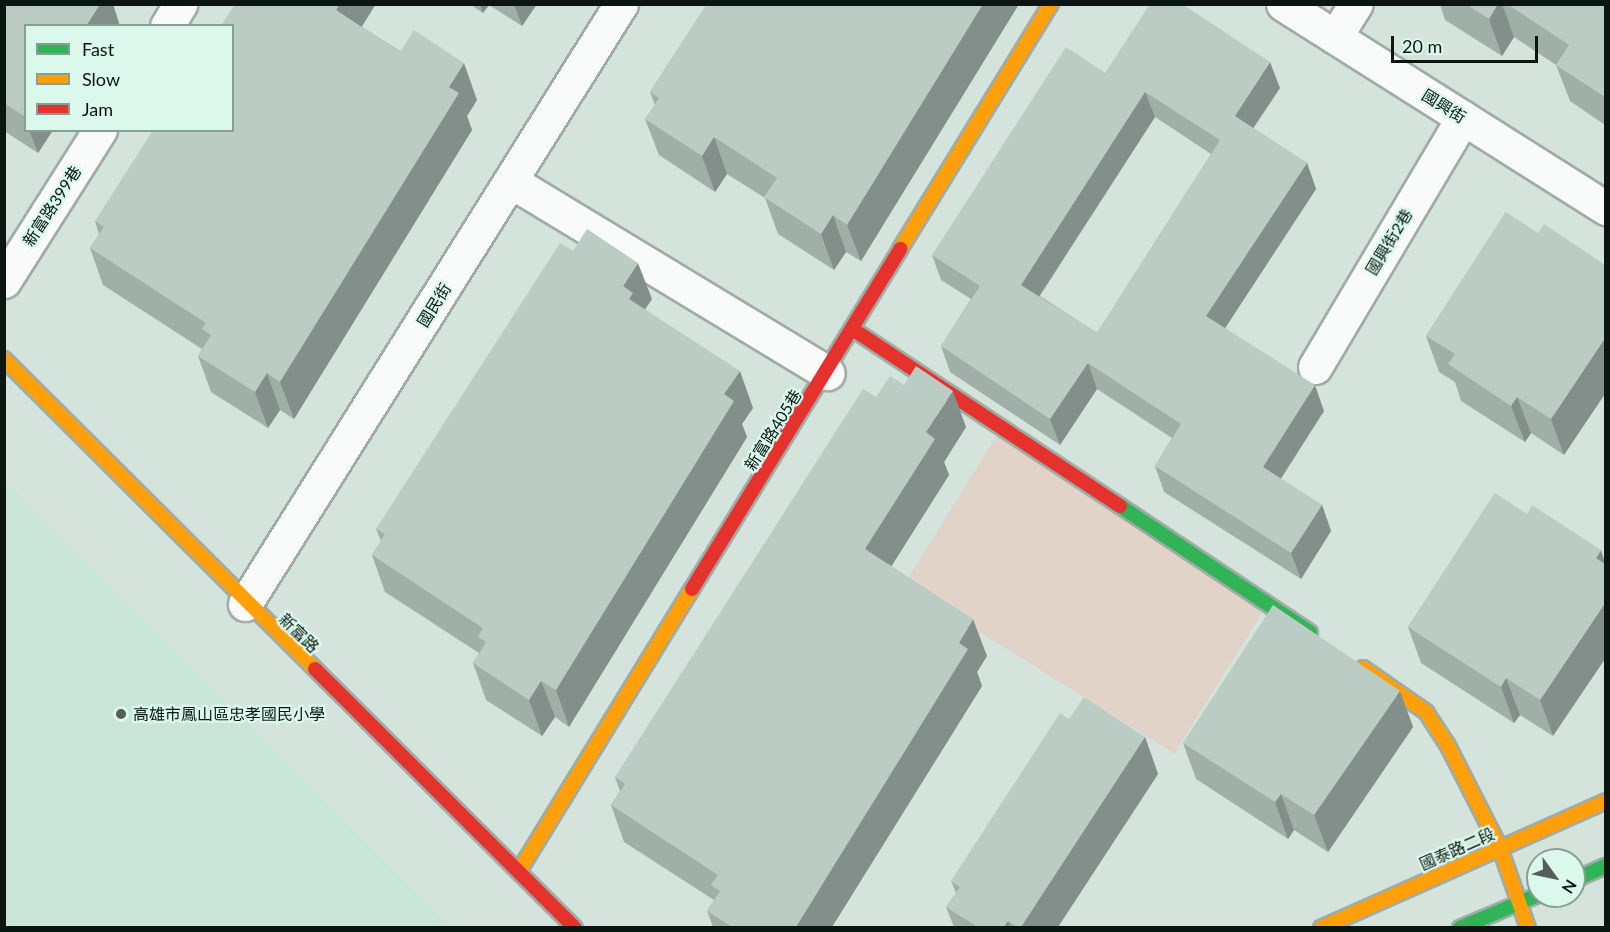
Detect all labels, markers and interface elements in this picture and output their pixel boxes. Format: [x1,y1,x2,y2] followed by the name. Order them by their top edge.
[24,24,234,132] legend
[1394,24,1541,62] scale bar
[1402,35,1442,57] text: 20 m
[82,38,114,60] text: Fast
[82,68,120,90] text: Slow
[1419,85,1469,127] street label: 國興街
[82,98,113,120] text: Jam
[19,162,85,250] street label: 新富路399巷
[1362,206,1416,278] street label: 國興街2巷
[413,280,455,330] street label: 國民街
[741,386,805,474] street label: 新富路405巷
[275,609,323,657] street label: 新富路
[133,704,325,724] place label: 高雄市鳳山區忠孝國民小學
[114,707,128,721] marker: 高雄市鳳山區忠孝國民小學
[1417,824,1497,874] street label: 國泰路二段
[1526,848,1586,908] north arrow
[1559,877,1581,897] text: N

